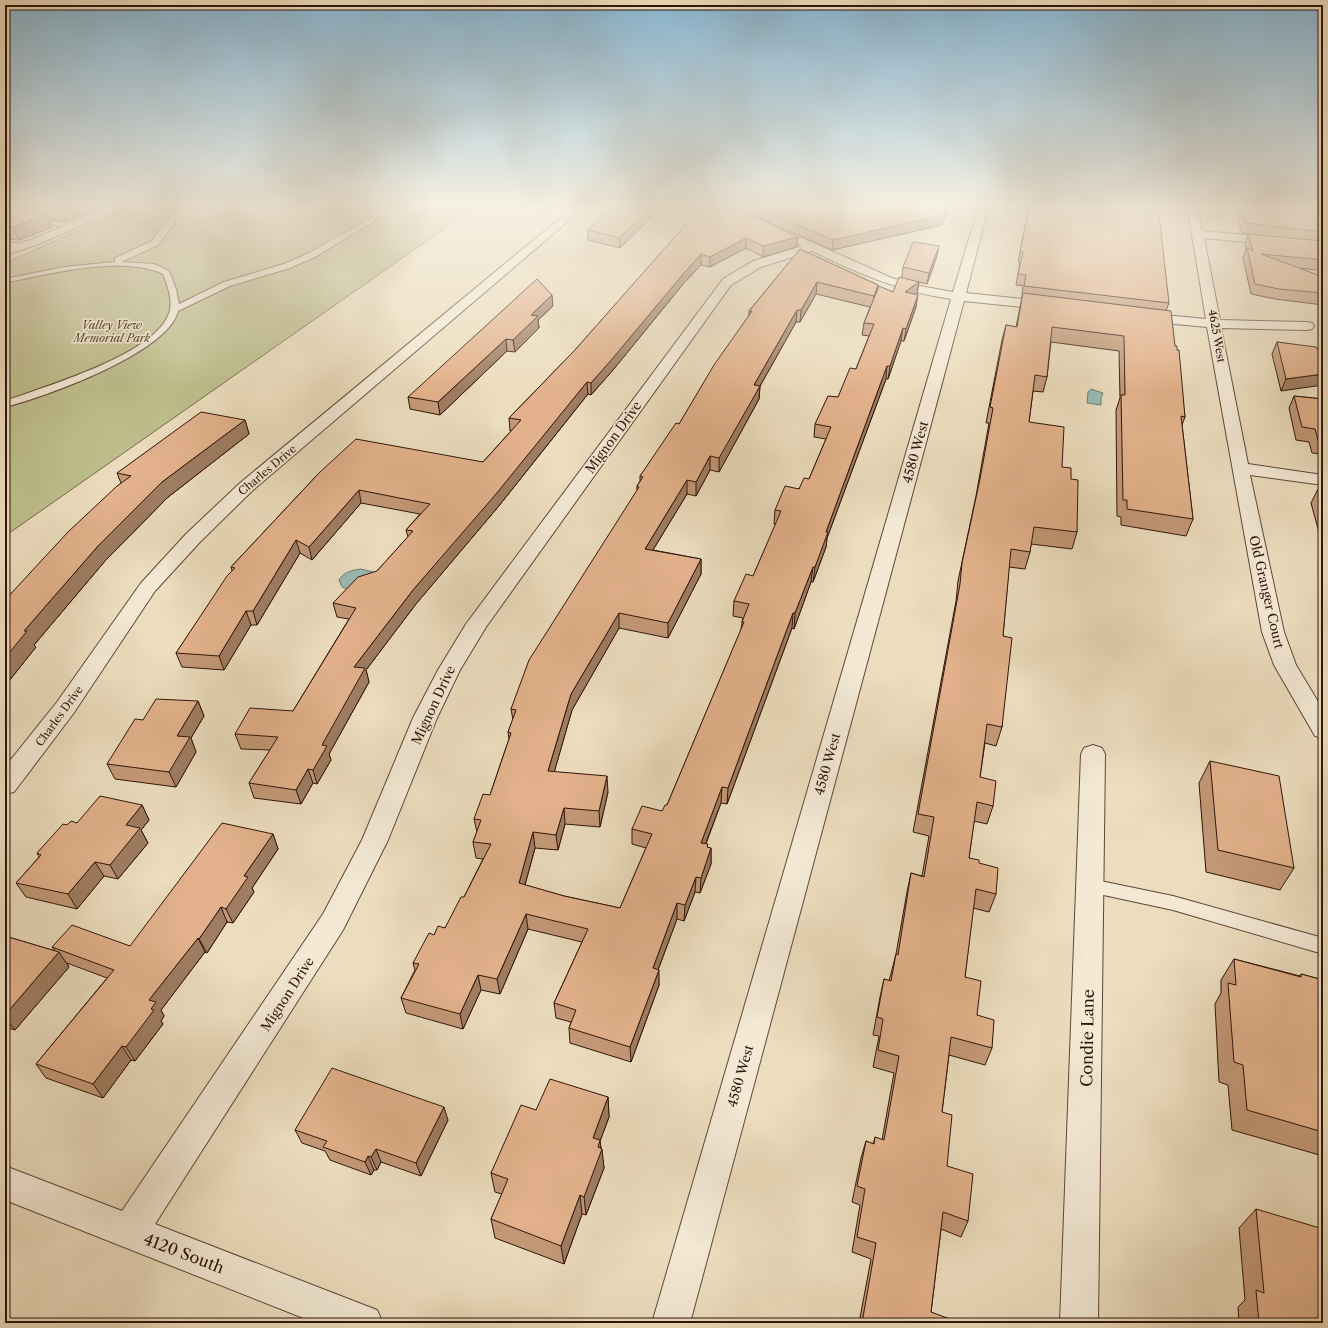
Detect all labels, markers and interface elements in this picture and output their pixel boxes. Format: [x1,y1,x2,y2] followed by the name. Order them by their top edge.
[1205,308,1229,364] street label: 4625 West
[72,318,151,345] park label: Valley View Memorial Park
[581,398,645,476] street label: Mignon Drive
[898,419,932,485] street label: 4580 West
[235,442,299,498] street label: Charles Drive
[1246,534,1288,651] street label: Old Granger Court
[408,663,458,747] street label: Mignon Drive
[32,683,86,749] street label: Charles Drive
[810,731,844,797] street label: 4580 West
[257,954,317,1034] street label: Mignon Drive
[1076,989,1098,1087] street label: Condie Lane
[723,1043,757,1109] street label: 4580 West
[141,1229,227,1277] street label: 4120 South

